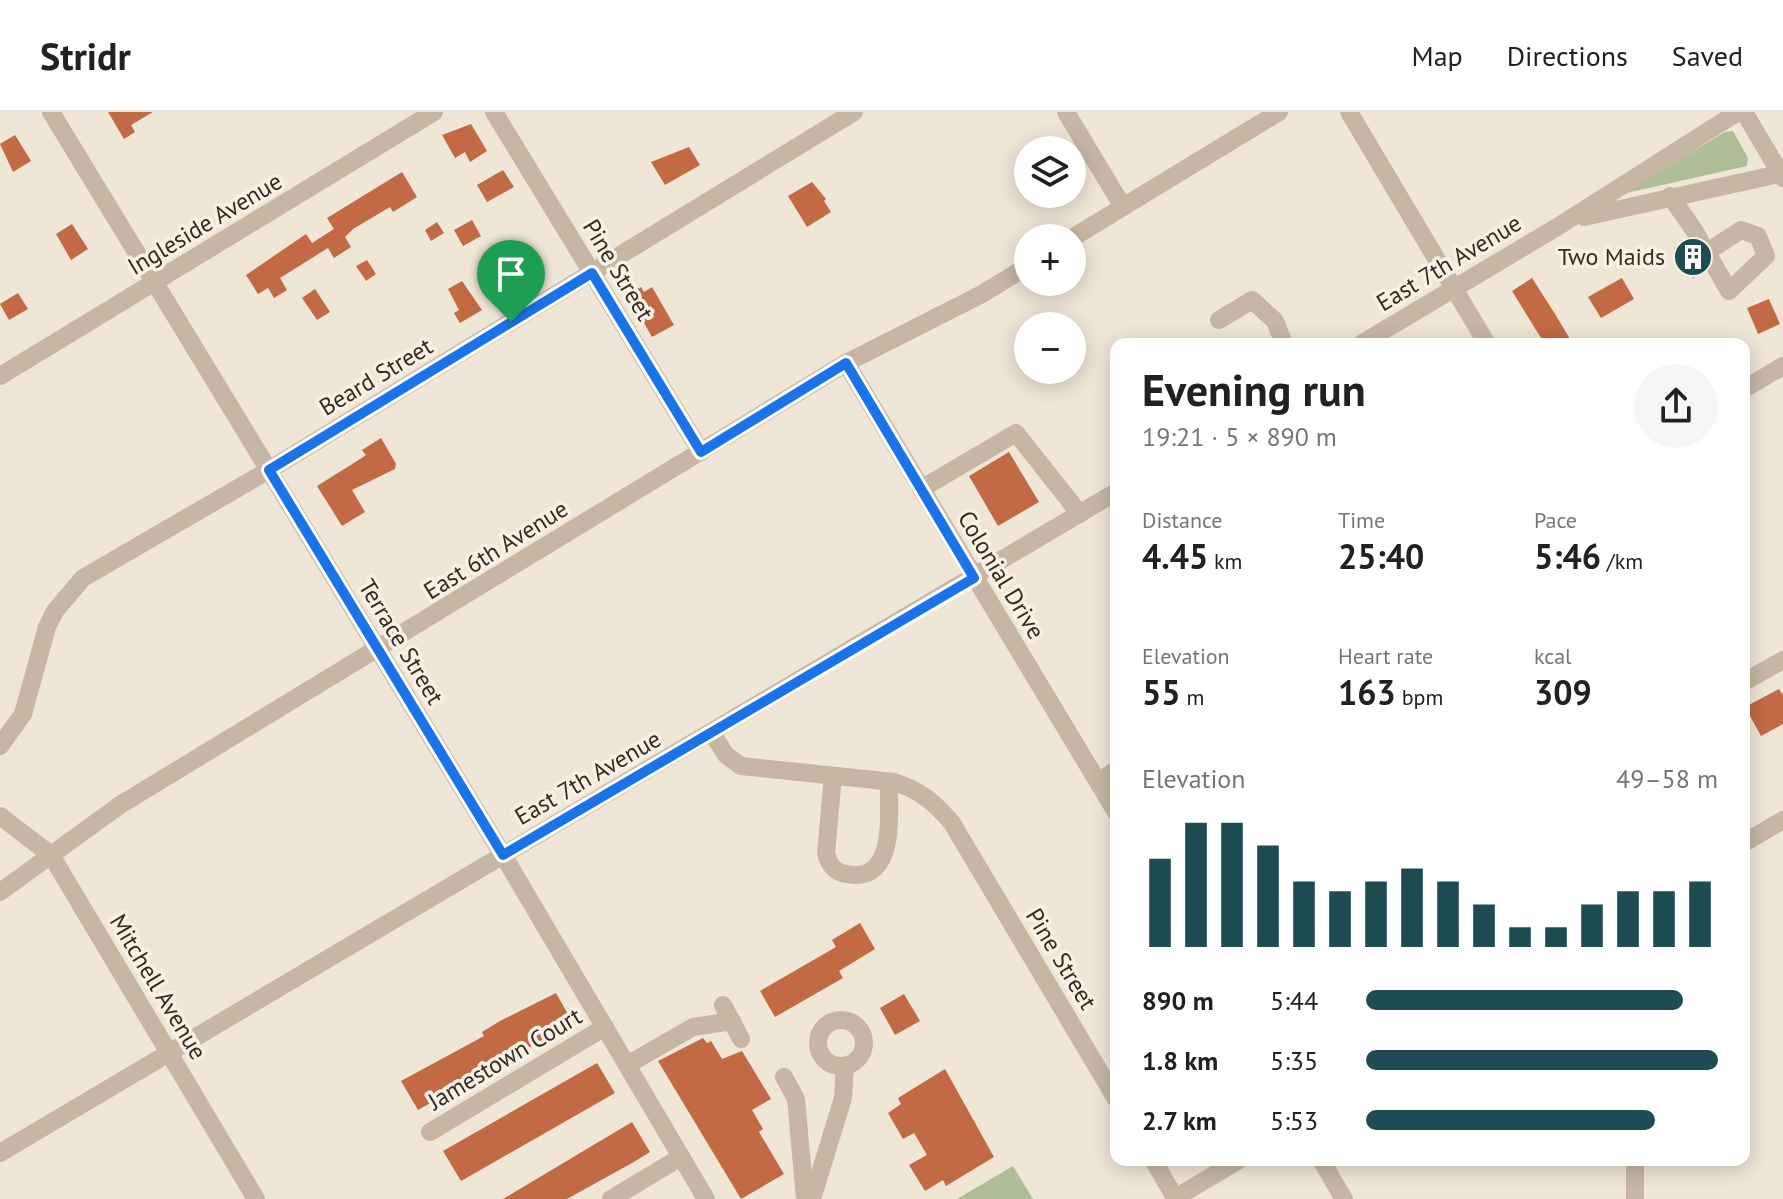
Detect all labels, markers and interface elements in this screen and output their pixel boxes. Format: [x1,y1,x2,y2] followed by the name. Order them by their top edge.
[40,31,131,80] text: Stridr
[1412,37,1463,74] text: Map
[1507,37,1628,74] text: Directions
[1672,37,1743,74] text: Saved
[1014,136,1086,384] map controls
[1014,136,1086,208] button: layers
[122,165,287,282] street label: Ingleside Avenue
[1371,207,1527,318] street label: East 7th Avenue
[576,213,661,326] street label: Pine Street
[1014,224,1086,296] button: +
[1672,236,1714,278] building icon: Two Maids
[477,240,545,322] pin
[1558,241,1665,272] place label: Two Maids
[489,252,533,296] icon: arrive
[1014,312,1086,384] button: −
[313,331,438,423] street label: Beard Street
[1142,361,1366,418] text: Evening run
[1634,364,1718,448] button: share
[1142,420,1337,453] text: 19:21 · 5 × 890 m
[418,493,574,606] street label: East 6th Avenue
[951,505,1052,645] street label: Colonial Drive
[1142,506,1223,534] text: Distance
[1338,506,1385,534] text: Time
[1534,506,1577,534] text: Pace
[1142,534,1208,578] text: 4.45
[1338,534,1424,578] text: 25:40
[1534,534,1601,578] text: 5:46
[1208,547,1242,575] text: km
[1601,547,1643,575] text: /km
[352,573,451,710] street label: Terrace Street
[1142,642,1230,670] text: Elevation
[1338,642,1433,670] text: Heart rate
[1534,642,1572,670] text: kcal
[1142,670,1181,714] text: 55
[1338,670,1396,714] text: 163
[1534,670,1592,714] text: 309
[1181,683,1204,711] text: m
[1396,683,1443,711] text: bpm
[509,723,666,832] street label: East 7th Avenue
[1142,762,1246,795] text: Elevation
[1616,762,1718,795] text: 49–58 m
[1019,902,1104,1015] street label: Pine Street
[103,908,214,1065] street label: Mitchell Avenue
[1142,984,1214,1017] text: 890 m
[1270,984,1318,1017] text: 5:44
[421,1000,587,1117] street label: Jamestown Court
[1142,1044,1218,1077] text: 1.8 km
[1270,1044,1318,1077] text: 5:35
[1142,1104,1217,1137] text: 2.7 km
[1270,1104,1318,1137] text: 5:53

